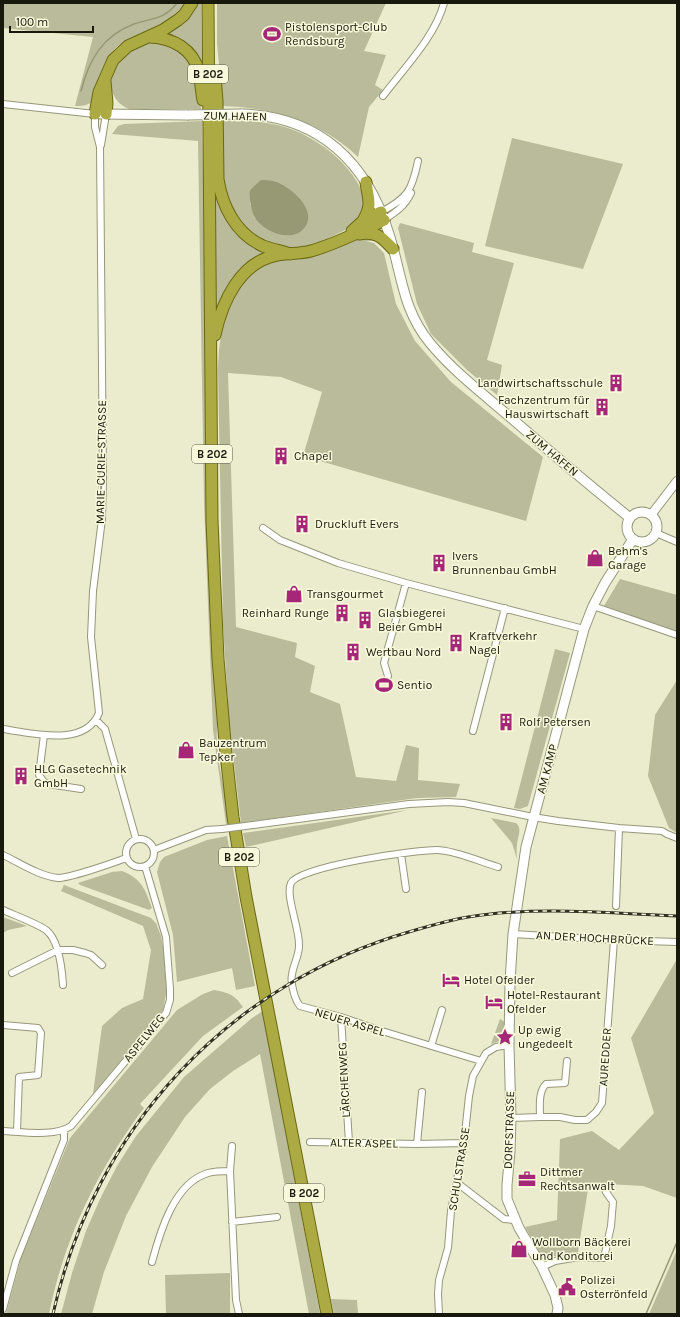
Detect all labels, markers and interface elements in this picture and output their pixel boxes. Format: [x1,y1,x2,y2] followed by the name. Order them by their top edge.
[10,8,93,34] scale bar
[16,15,48,29] text: 100 m
[285,20,387,48] place label: Pistolensport-Club Rendsburg
[262,24,282,44] sports icon: Pistolensport-Club Rendsburg
[188,65,228,83] road number: B 202
[203,108,267,124] street label: ZUM HAFEN
[606,373,626,393] building icon: Landwirtschaftsschule
[478,376,603,390] place label: Landwirtschaftsschule
[498,393,590,421] place label: Fachzentrum für Hauswirtschaft
[592,397,612,417] building icon: Fachzentrum für Hauswirtschaft
[93,400,109,524] street label: MARIE-CURIE-STRASSE
[523,427,581,479] street label: ZUM HAFEN
[192,445,232,463] road number: B 202
[271,446,291,466] building icon: Chapel
[294,449,332,463] place label: Chapel
[292,514,312,534] building icon: Druckluft Evers
[315,517,399,531] place label: Druckluft Evers
[608,544,648,572] place label: Behm's Garage
[585,548,605,568] shop icon: Behm's Garage
[452,549,557,577] place label: Ivers Brunnenbau GmbH
[429,553,449,573] building icon: Ivers Brunnenbau GmbH
[284,584,304,604] shop icon: Transgourmet
[307,587,384,601] place label: Transgourmet
[332,603,352,623] building icon: Reinhard Runge
[242,606,329,620] place label: Reinhard Runge
[378,606,446,634] place label: Glasbiegerei Beier GmbH
[355,610,375,630] building icon: Glasbiegerei Beier GmbH
[469,629,538,657] place label: Kraftverkehr Nagel
[446,633,466,653] building icon: Kraftverkehr Nagel
[343,642,363,662] building icon: Wertbau Nord
[366,645,441,659] place label: Wertbau Nord
[374,675,394,695] sports icon: Sentio
[397,678,432,692] place label: Sentio
[496,712,516,732] building icon: Rolf Petersen
[519,715,591,729] place label: Rolf Petersen
[199,736,267,764] place label: Bauzentrum Tepker
[176,740,196,760] shop icon: Bauzentrum Tepker
[534,742,560,795] street label: AM KAMP
[34,762,127,790] place label: HLG Gasetechnik GmbH
[11,766,31,786] building icon: HLG Gasetechnik GmbH
[219,848,259,866] road number: B 202
[536,928,654,948] street label: AN DER HOCHBRÜCKE
[441,970,461,990] hotel icon: Hotel Ofelder
[464,973,535,987] place label: Hotel Ofelder
[507,988,601,1016] place label: Hotel-Restaurant Ofelder
[484,992,504,1012] hotel icon: Hotel-Restaurant Ofelder
[313,1005,387,1039] street label: NEUER ASPEL
[120,1011,168,1065] street label: ASPELWEG
[518,1023,573,1051] place label: Up ewig ungedeelt
[495,1027,515,1047] place icon: Up ewig ungedeelt
[596,1027,614,1087] street label: AUREDDER
[335,1042,353,1118] street label: LÄRCHENWEG
[501,1091,517,1169] street label: DORFSTRASSE
[445,1126,473,1212] street label: SCHULSTRASSE
[330,1135,399,1151] street label: ALTER ASPEL
[540,1165,615,1193] place label: Dittmer Rechtsanwalt
[517,1169,537,1189] office icon: Dittmer Rechtsanwalt
[284,1184,324,1202] road number: B 202
[532,1235,631,1263] place label: Wollborn Bäckerei und Konditorei
[509,1239,529,1259] shop icon: Wollborn Bäckerei und Konditorei
[580,1273,648,1301] place label: Polizei Osterrönfeld
[557,1277,577,1297] public building icon: Polizei Osterrönfeld

